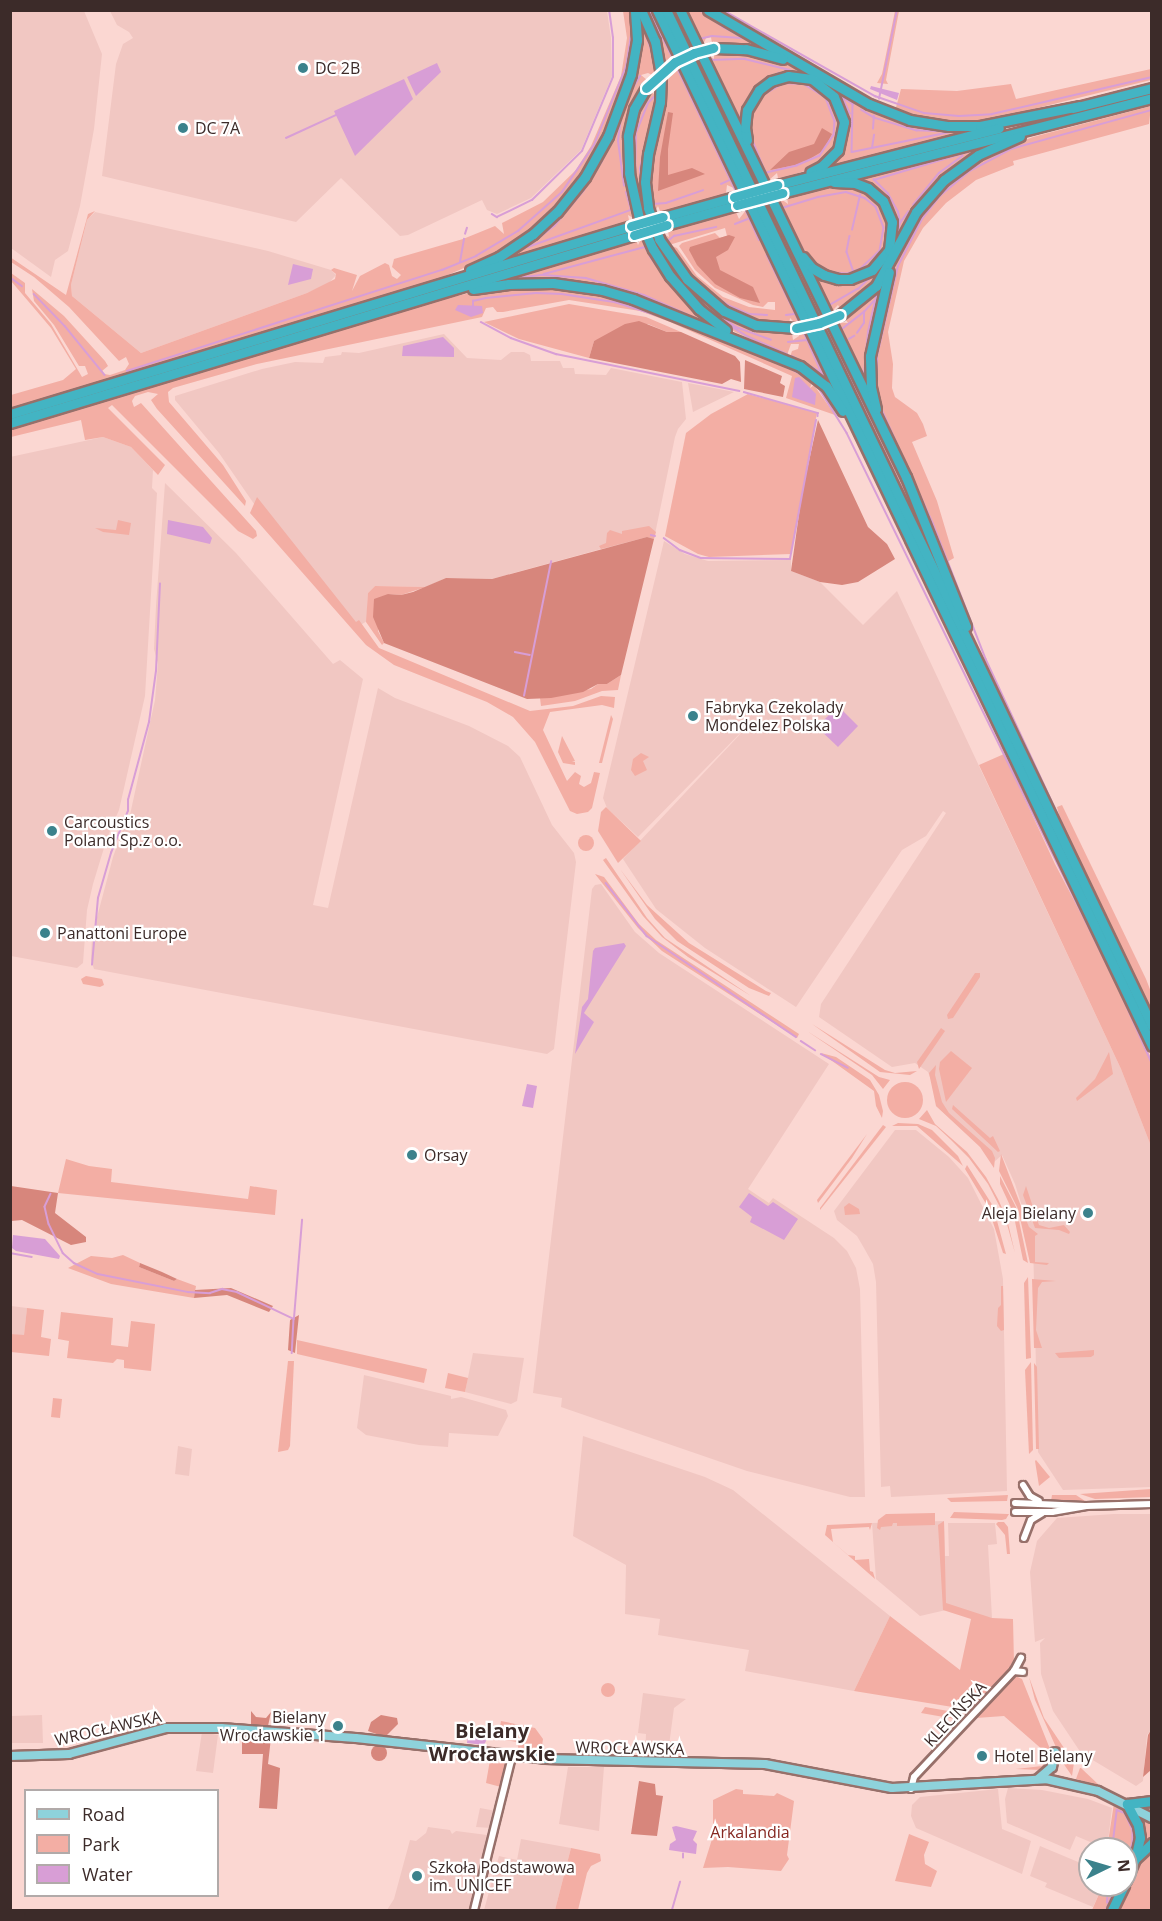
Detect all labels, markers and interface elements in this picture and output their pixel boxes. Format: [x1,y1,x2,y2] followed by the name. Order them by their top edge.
[315,58,360,78] place label: DC 2B
[296,61,310,75] marker: DC 2B
[195,118,240,138] place label: DC 7A
[176,121,190,135] marker: DC 7A
[705,697,843,735] place label: Fabryka Czekolady Mondelez Polska
[686,709,700,723] marker: Fabryka Czekolady Mondelez Polska
[64,812,182,850] place label: Carcoustics Poland Sp.z o.o.
[45,824,59,838] marker: Carcoustics Poland Sp.z o.o.
[57,923,187,943] place label: Panattoni Europe
[38,926,52,940] marker: Panattoni Europe
[424,1145,468,1165] place label: Orsay
[405,1148,419,1162] marker: Orsay
[982,1203,1076,1223] place label: Aleja Bielany
[1081,1206,1095,1220] marker: Aleja Bielany
[920,1677,990,1751] street label: KLECIŃSKA
[53,1706,163,1750] street label: WROCŁAWSKA
[220,1707,326,1745] place label: Bielany Wrocławskie 1
[331,1719,345,1733] marker: Bielany Wrocławskie 1
[429,1719,555,1766] district label: Bielany Wrocławskie
[575,1737,685,1759] street label: WROCŁAWSKA
[994,1746,1092,1766] place label: Hotel Bielany
[975,1749,989,1763] marker: Hotel Bielany
[24,1789,219,1897] legend
[82,1802,125,1826] text: Road
[710,1822,790,1842] park label: Arkalandia
[82,1832,120,1856] text: Park
[1078,1837,1138,1897] north arrow
[429,1857,575,1895] place label: Szkoła Podstawowa im. UNICEF
[1112,1858,1135,1873] text: N
[82,1862,133,1886] text: Water
[410,1869,424,1883] marker: Szkoła Podstawowa im. UNICEF

